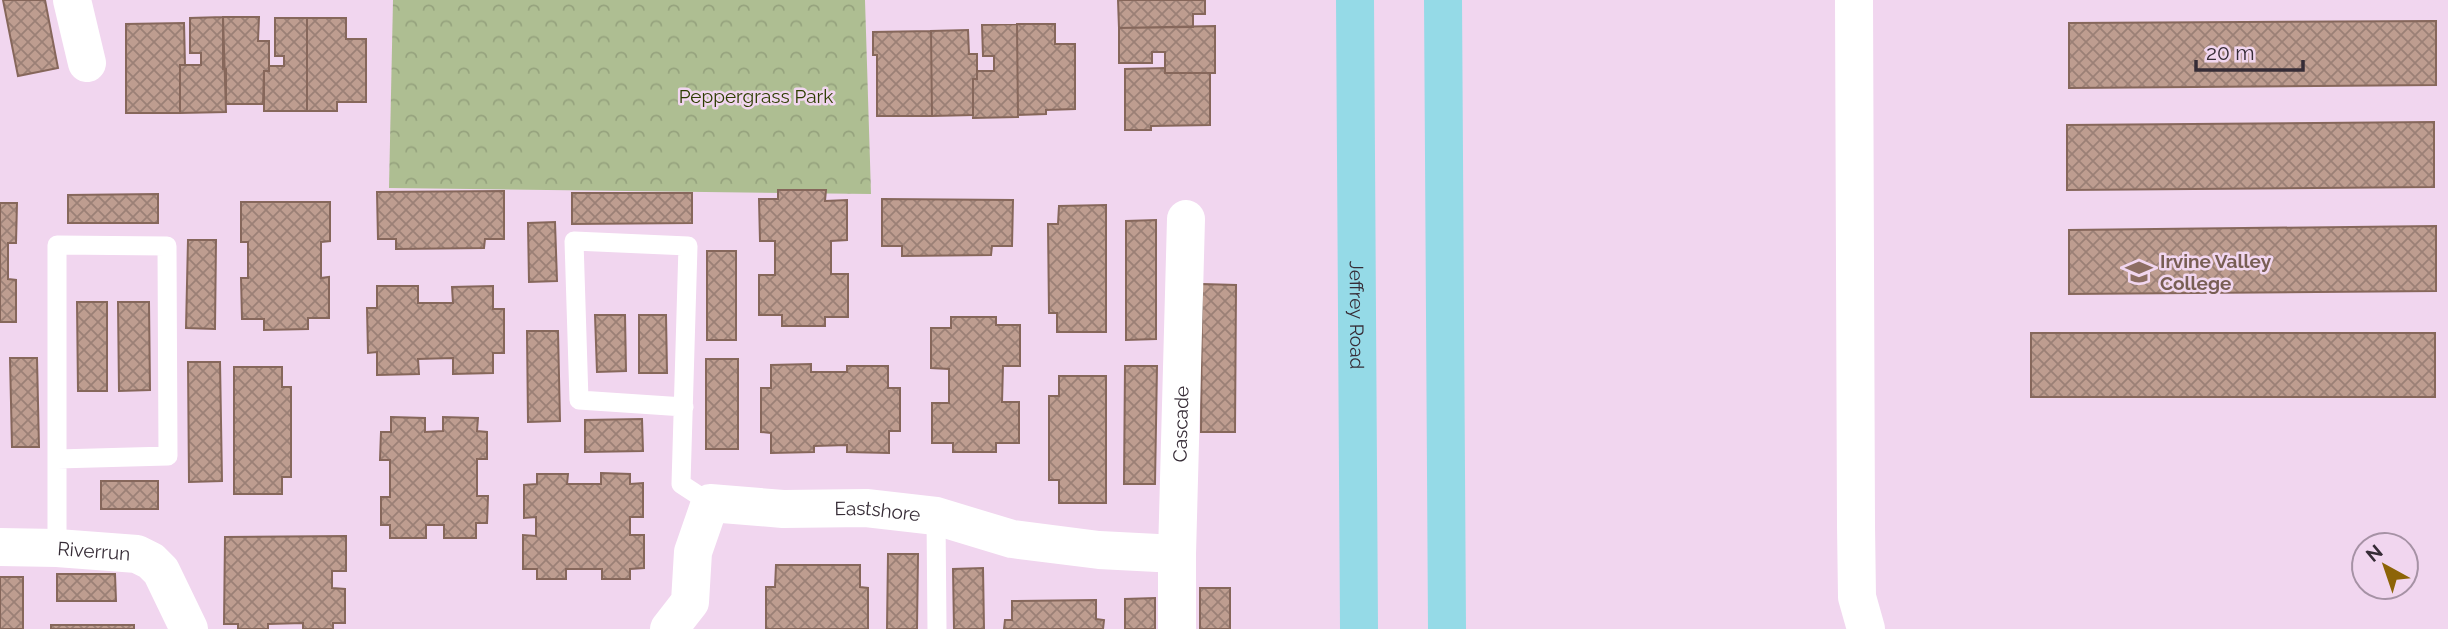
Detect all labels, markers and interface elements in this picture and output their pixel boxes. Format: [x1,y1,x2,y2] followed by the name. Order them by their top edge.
[2196,28,2303,72] scale bar
[2206,40,2254,65] text: 20 m
[679,85,833,107] park label: Peppergrass Park
[2160,250,2272,294] place label: Irvine Valley College
[2124,257,2154,287] school or university icon: Irvine Valley College
[1346,261,1368,369] street label: Jeffrey Road
[1168,386,1193,463] street label: Cascade
[834,497,922,525] street label: Eastshore
[2350,531,2420,601] north arrow
[57,537,131,564] street label: Riverrun
[2361,540,2387,566] text: N

